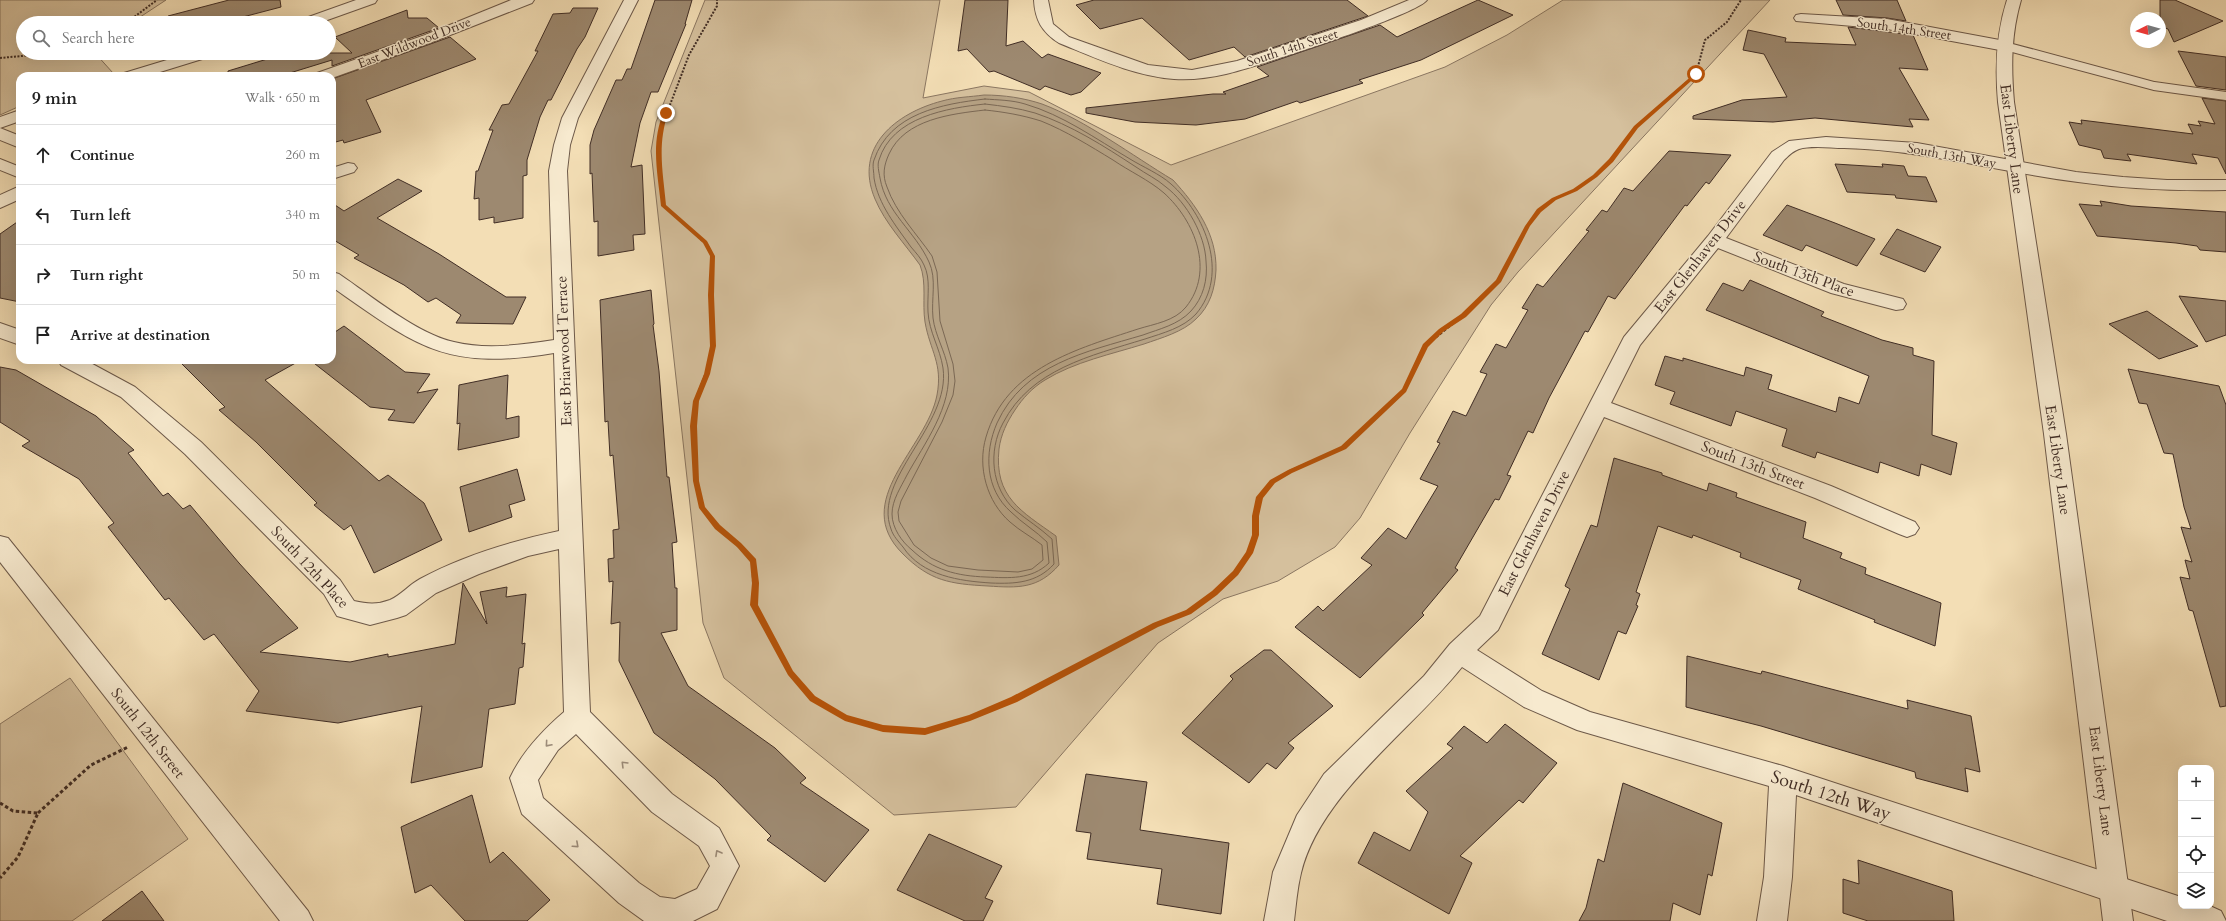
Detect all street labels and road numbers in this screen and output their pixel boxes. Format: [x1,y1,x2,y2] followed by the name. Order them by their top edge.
[355,13,474,73] street label: East Wildwood Drive
[1856,13,1952,44] street label: South 14th Street
[1244,25,1340,71] street label: South 14th Street
[1995,83,2029,195] street label: East Liberty Lane
[1906,139,1998,173] street label: South 13th Way
[1649,195,1751,317] street label: East Glenhaven Drive
[1751,246,1857,302] street label: South 13th Place
[551,275,577,427] street label: East Briarwood Terrace
[2040,404,2076,516] street label: East Liberty Lane
[1698,436,1808,494] street label: South 13th Street
[1494,467,1574,599] street label: East Glenhaven Drive
[267,521,354,613] street label: South 12th Place
[106,684,190,782] street label: South 12th Street
[2084,725,2118,837] street label: East Liberty Lane
[1768,764,1895,827] street label: South 12th Way

